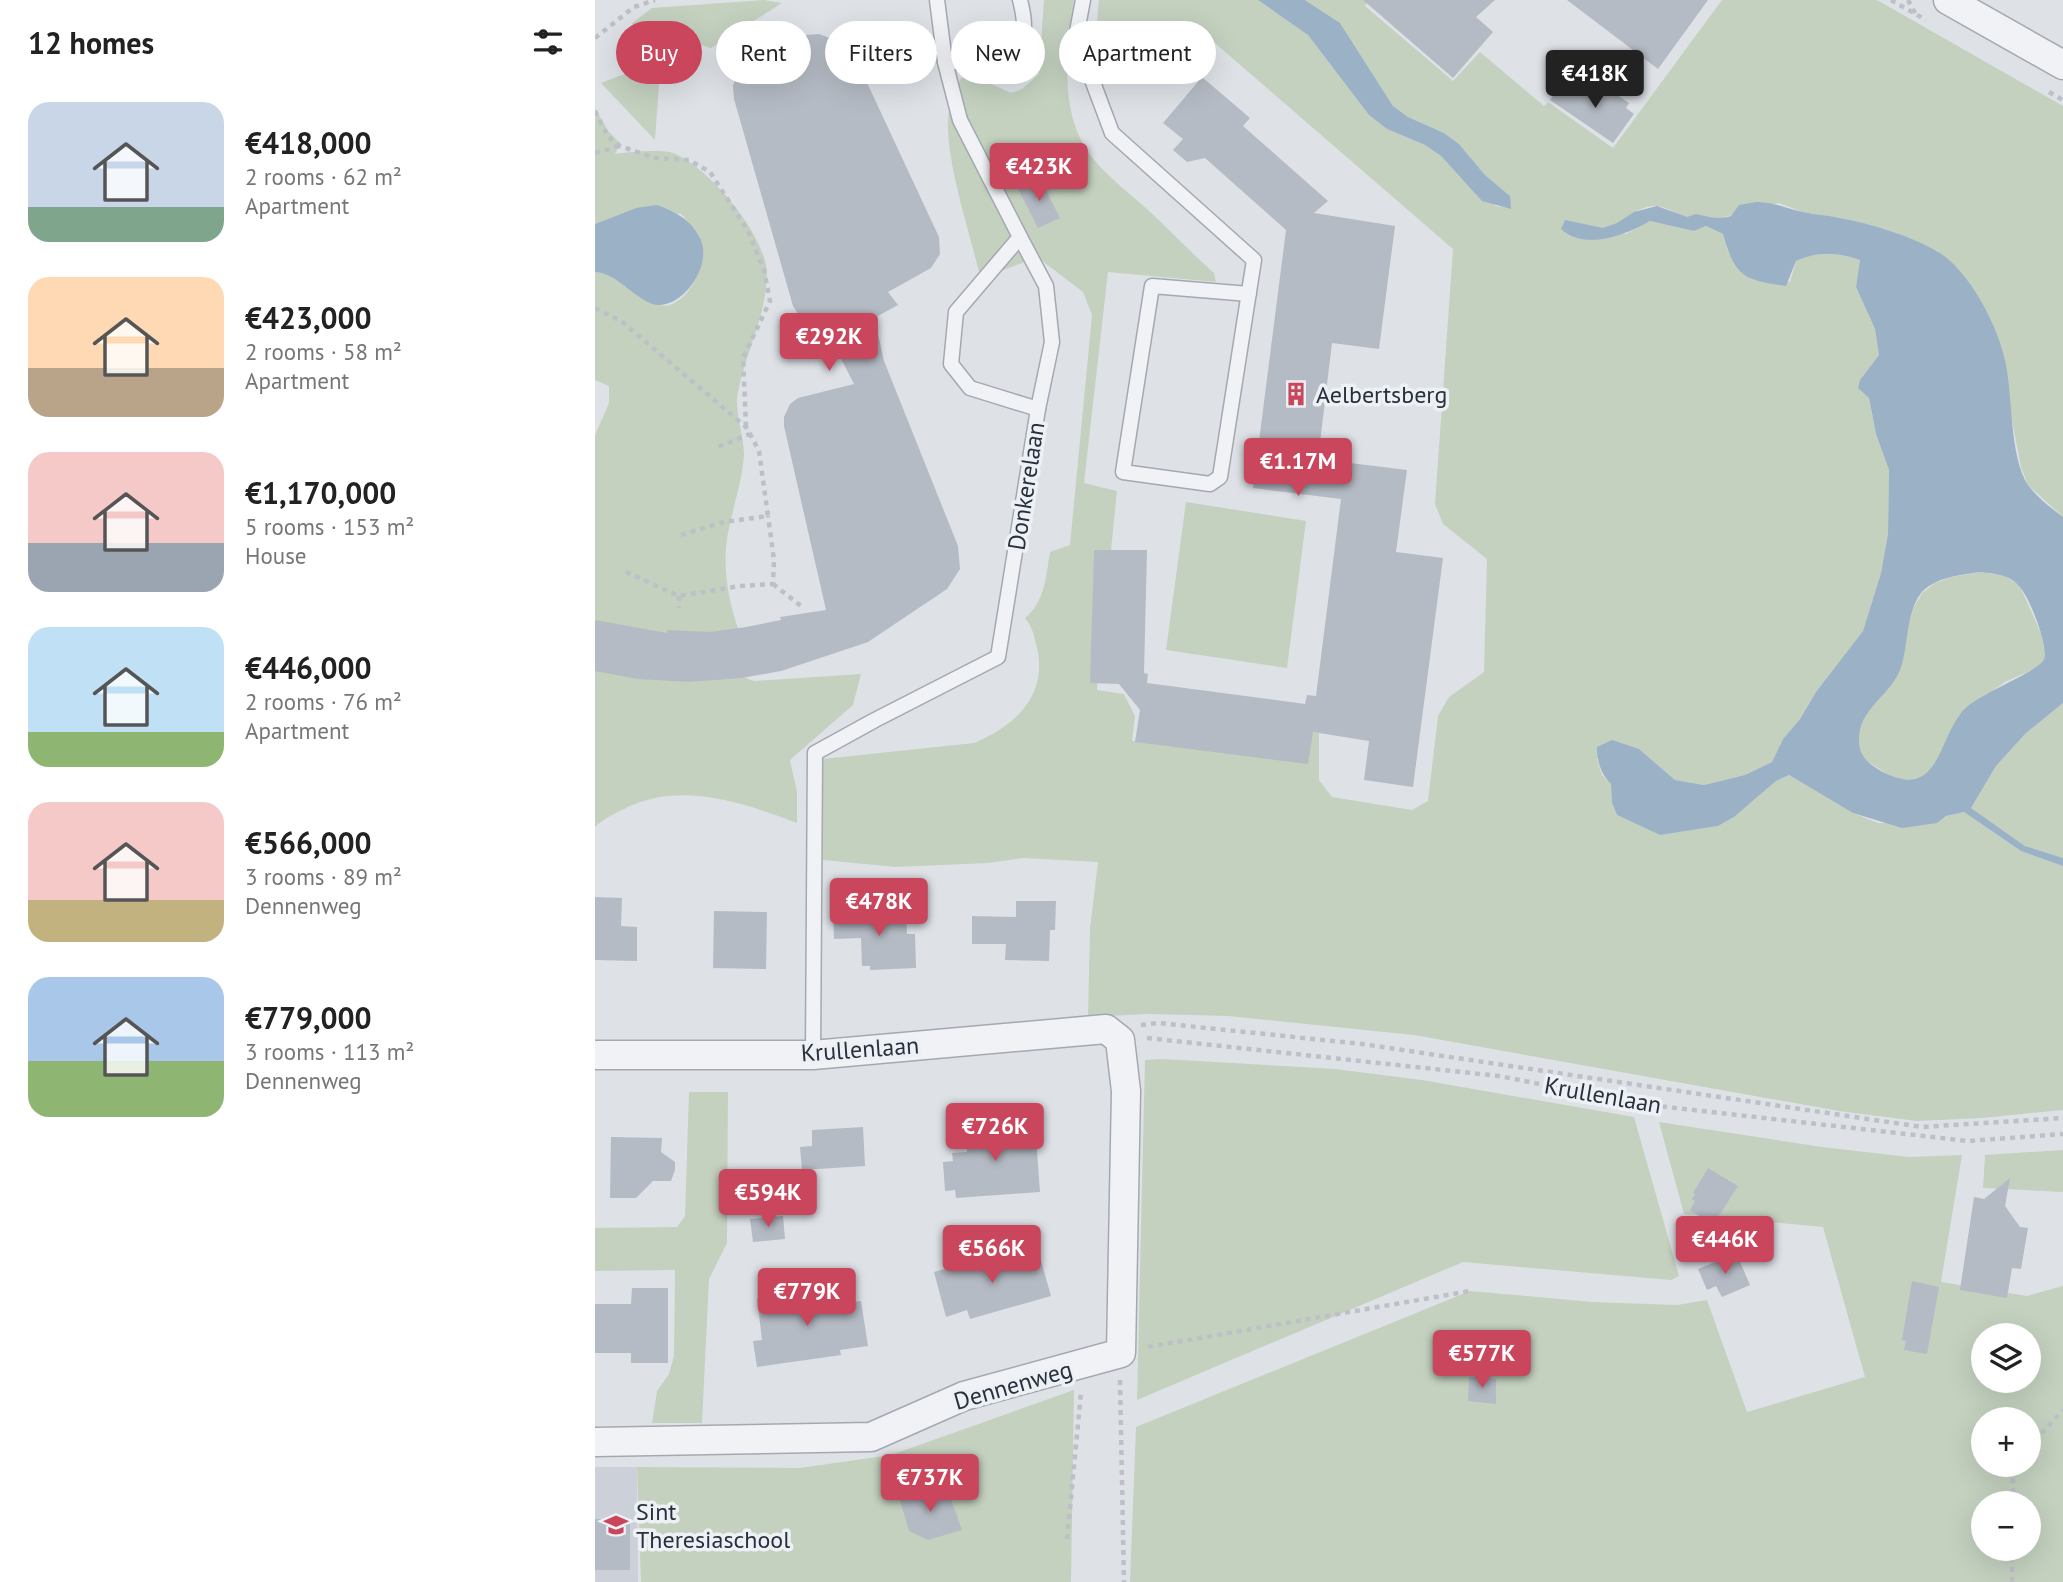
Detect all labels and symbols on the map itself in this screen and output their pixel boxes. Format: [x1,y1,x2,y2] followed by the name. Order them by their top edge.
[1546,50,1644,110] pin: €418K
[990,144,1088,203] pin: €423K
[780,314,878,373] pin: €292K
[1316,379,1447,410] place label: Aelbertsberg
[1282,380,1310,408] building icon: Aelbertsberg
[1001,420,1051,552] street label: Donkerelaan
[1241,438,1355,498] pin: €1.17M
[830,878,928,938] pin: €478K
[800,1029,920,1069] street label: Krullenlaan
[1542,1069,1664,1121] street label: Krullenlaan
[946,1104,1044,1163] pin: €726K
[719,1170,817,1229] pin: €594K
[1676,1216,1774,1276] pin: €446K
[943,1226,1041,1285] pin: €566K
[758,1268,856,1328] pin: €779K
[1433,1330,1531,1390] pin: €577K
[950,1353,1076,1417] street label: Dennenweg
[881,1454,979,1514] pin: €737K
[636,1496,790,1555] place label: Sint Theresiaschool
[602,1511,630,1539] school or university icon: Sint Theresiaschool

